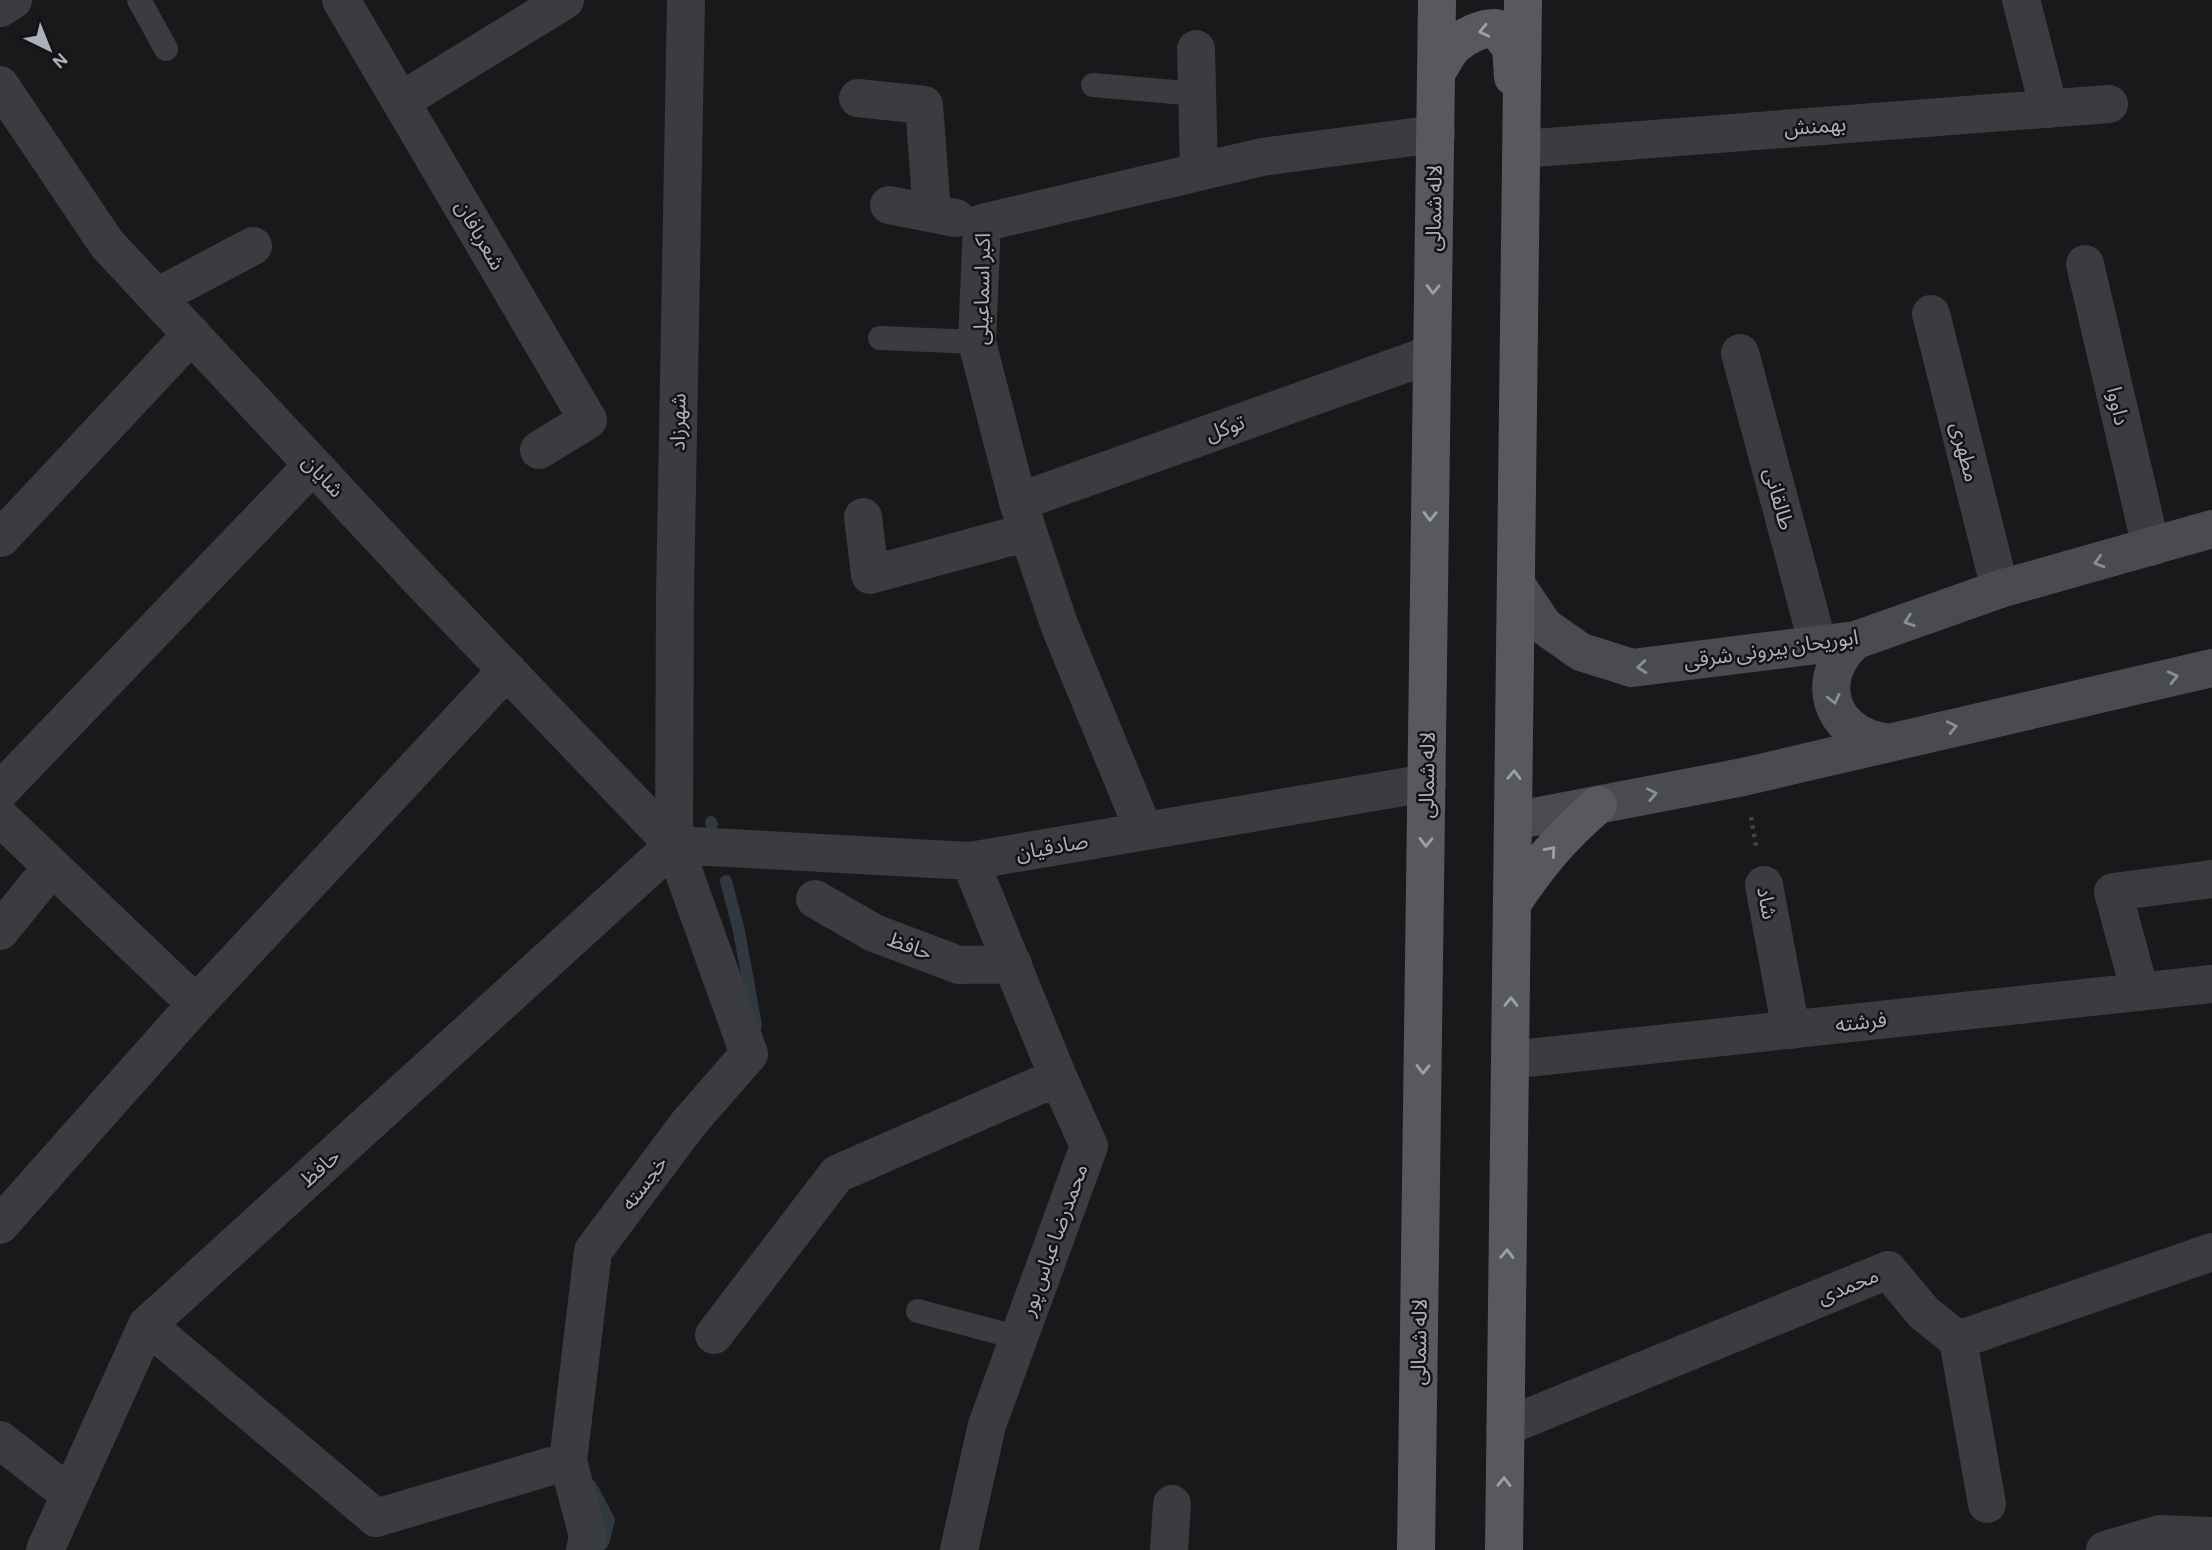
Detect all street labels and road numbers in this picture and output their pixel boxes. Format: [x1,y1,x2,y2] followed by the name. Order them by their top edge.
[1783,114,1847,140] street label: بهمنش
[1423,164,1447,252] street label: لاله شمالی
[450,197,508,274] street label: شعربافان
[971,233,995,345] street label: اکبر اسماعیلی
[2102,385,2132,428] street label: داووا
[667,393,691,451] street label: شهرزاد
[1203,412,1248,446] street label: توکل
[1946,420,1982,484] street label: مطهری
[297,451,347,502] street label: شایان
[1759,466,1797,533] street label: طالقانی
[1682,627,1860,673] street label: ابوریحان بیرونی شرقی
[1416,731,1440,819] street label: لاله شمالی
[1014,831,1090,865] street label: صادقیان
[1753,885,1780,921] street label: شاد
[885,929,935,964] street label: حافظ
[1834,1009,1888,1037] street label: فرشته
[296,1145,344,1191] street label: حافظ
[617,1152,671,1214] street label: خجسته
[1017,1161,1094,1321] street label: محمدرضا عباس پور
[1815,1265,1882,1309] street label: محمدی
[1408,1298,1432,1386] street label: لاله شمالی

